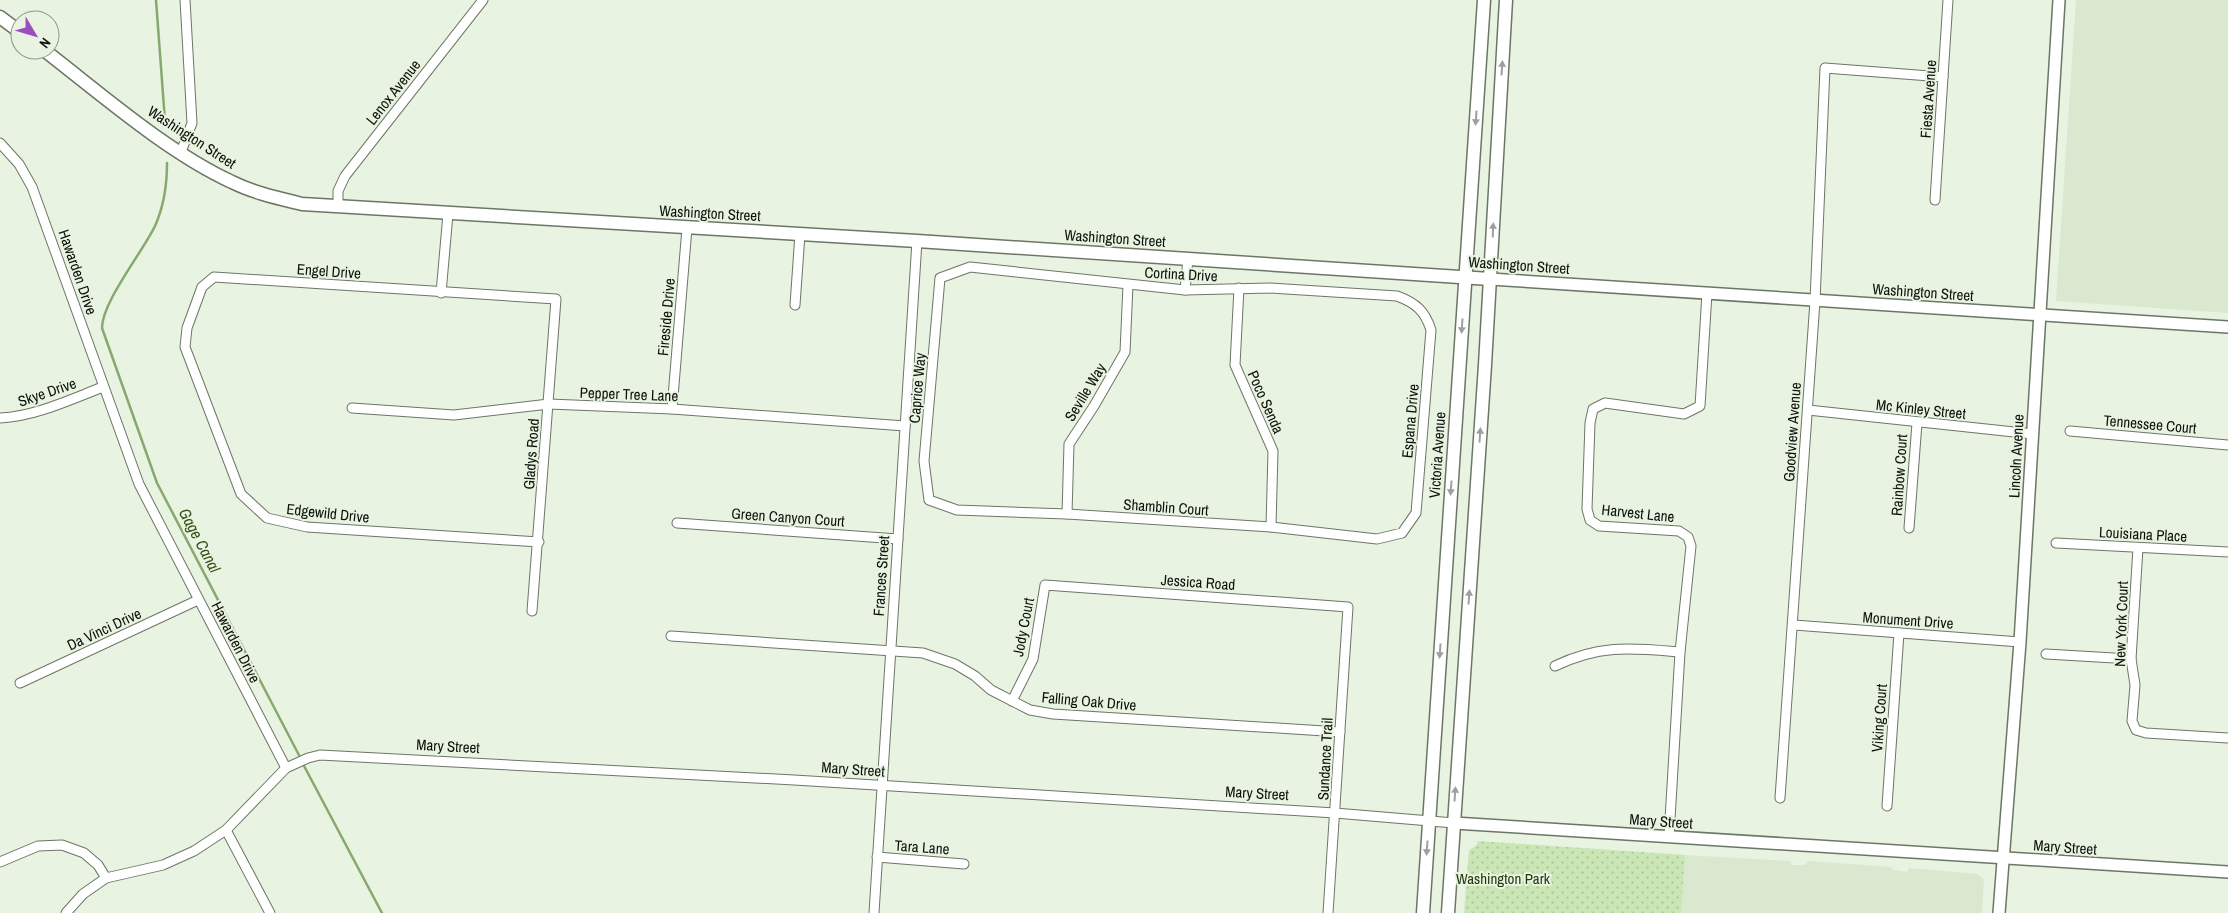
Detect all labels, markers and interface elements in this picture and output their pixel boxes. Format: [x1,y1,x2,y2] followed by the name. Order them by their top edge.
[10,10,60,60] north arrow
[36,34,55,52] text: N
[361,55,425,129] street label: Lenox Avenue
[1498,59,1506,75] one-way arrow
[1915,59,1941,139] street label: Fiesta Avenue
[144,101,241,174] street label: Washington Street
[1472,111,1480,127] one-way arrow
[659,200,762,226] street label: Washington Street
[1489,222,1497,238] one-way arrow
[1064,224,1167,252] street label: Washington Street
[54,227,102,318] street label: Hawarden Drive
[1468,251,1571,279] street label: Washington Street
[296,258,362,284] street label: Engel Drive
[1144,262,1218,286] street label: Cortina Drive
[652,277,680,357] street label: Fireside Drive
[1872,278,1975,306] street label: Washington Street
[1458,319,1466,335] one-way arrow
[903,351,931,424] street label: Caprice Way
[1059,358,1111,425] street label: Seville Way
[1243,367,1289,437] street label: Poco Senda
[15,372,79,412] street label: Skye Drive
[1778,381,1806,482] street label: Goodview Avenue
[579,382,679,406] street label: Pepper Tree Lane
[1396,383,1424,459] street label: Espana Drive
[1875,394,1968,424] street label: Mc Kinley Street
[2103,409,2198,439] street label: Tennessee Court
[1424,411,1450,499] street label: Victoria Avenue
[2003,413,2029,498] street label: Lincoln Avenue
[518,418,544,490] street label: Gladys Road
[1477,427,1485,443] one-way arrow
[1886,433,1912,517] street label: Rainbow Court
[1447,481,1455,497] one-way arrow
[1123,494,1210,520] street label: Shamblin Court
[285,498,371,528] street label: Edgewild Drive
[1601,499,1676,527] street label: Harvest Lane
[731,503,846,531] street label: Green Canyon Court
[174,504,227,577] water label: Gage Canal
[2098,521,2188,547] street label: Louisiana Place
[868,534,894,617] street label: Frances Street
[1160,569,1236,595] street label: Jessica Road
[2109,580,2133,667] street label: New York Court
[1466,589,1474,605] one-way arrow
[1007,595,1039,658] street label: Jody Court
[206,598,266,686] street label: Hawarden Drive
[63,603,145,655] street label: Da Vinci Drive
[1862,606,1954,634] street label: Monument Drive
[1436,643,1444,659] one-way arrow
[1866,683,1892,753] street label: Viking Court
[1041,686,1137,716] street label: Falling Oak Drive
[1312,717,1338,801] street label: Sundance Trail
[416,734,481,758] street label: Mary Street
[821,756,886,782] street label: Mary Street
[1225,781,1290,805] street label: Mary Street
[1452,786,1460,802] one-way arrow
[1629,808,1694,834] street label: Mary Street
[2033,834,2098,860] street label: Mary Street
[894,835,950,859] street label: Tara Lane
[1422,840,1430,856] one-way arrow
[1456,868,1551,889] park label: Washington Park

